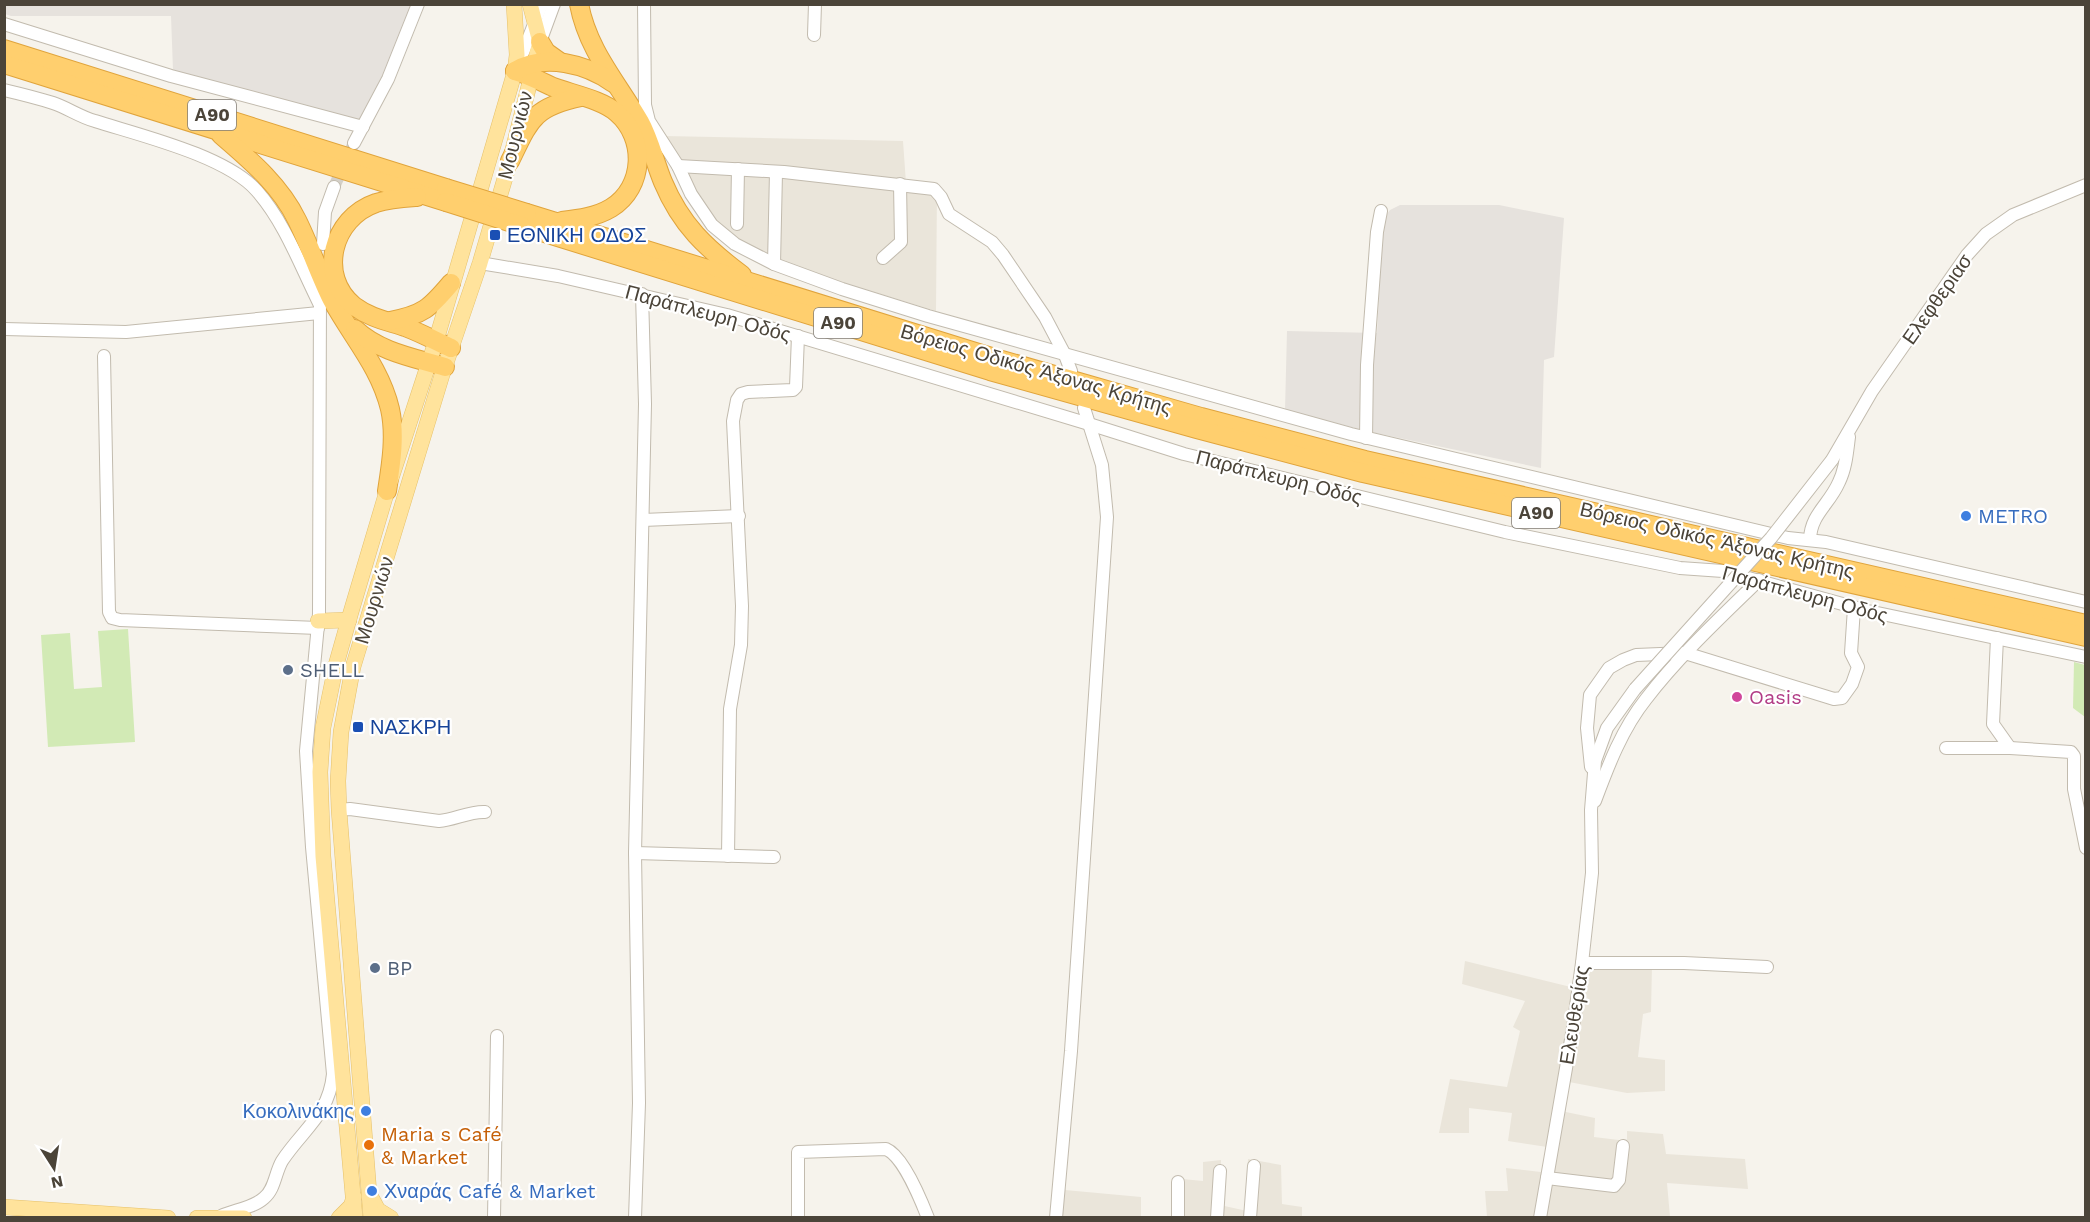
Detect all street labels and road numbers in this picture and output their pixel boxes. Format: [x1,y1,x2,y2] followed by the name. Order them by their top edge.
[492,88,538,182] street label: Μουρνιών
[188,100,236,130] road number: Α90
[1897,249,1977,349] street label: Ελεφθεριασ
[623,279,794,347] street label: Παράπλευρη Οδός
[814,308,862,338] road number: Α90
[898,319,1175,419] street label: Βόρειος Οδικός Άξονας Κρήτης
[1193,445,1365,509] street label: Παράπλευρη Οδός
[1578,497,1857,583] street label: Βόρειος Οδικός Άξονας Κρήτης
[1512,498,1560,528] road number: Α90
[349,553,399,647] street label: Μουρνιών
[1720,560,1891,628] street label: Παράπλευρη Οδός
[1554,963,1594,1066] street label: Ελευθερίας

